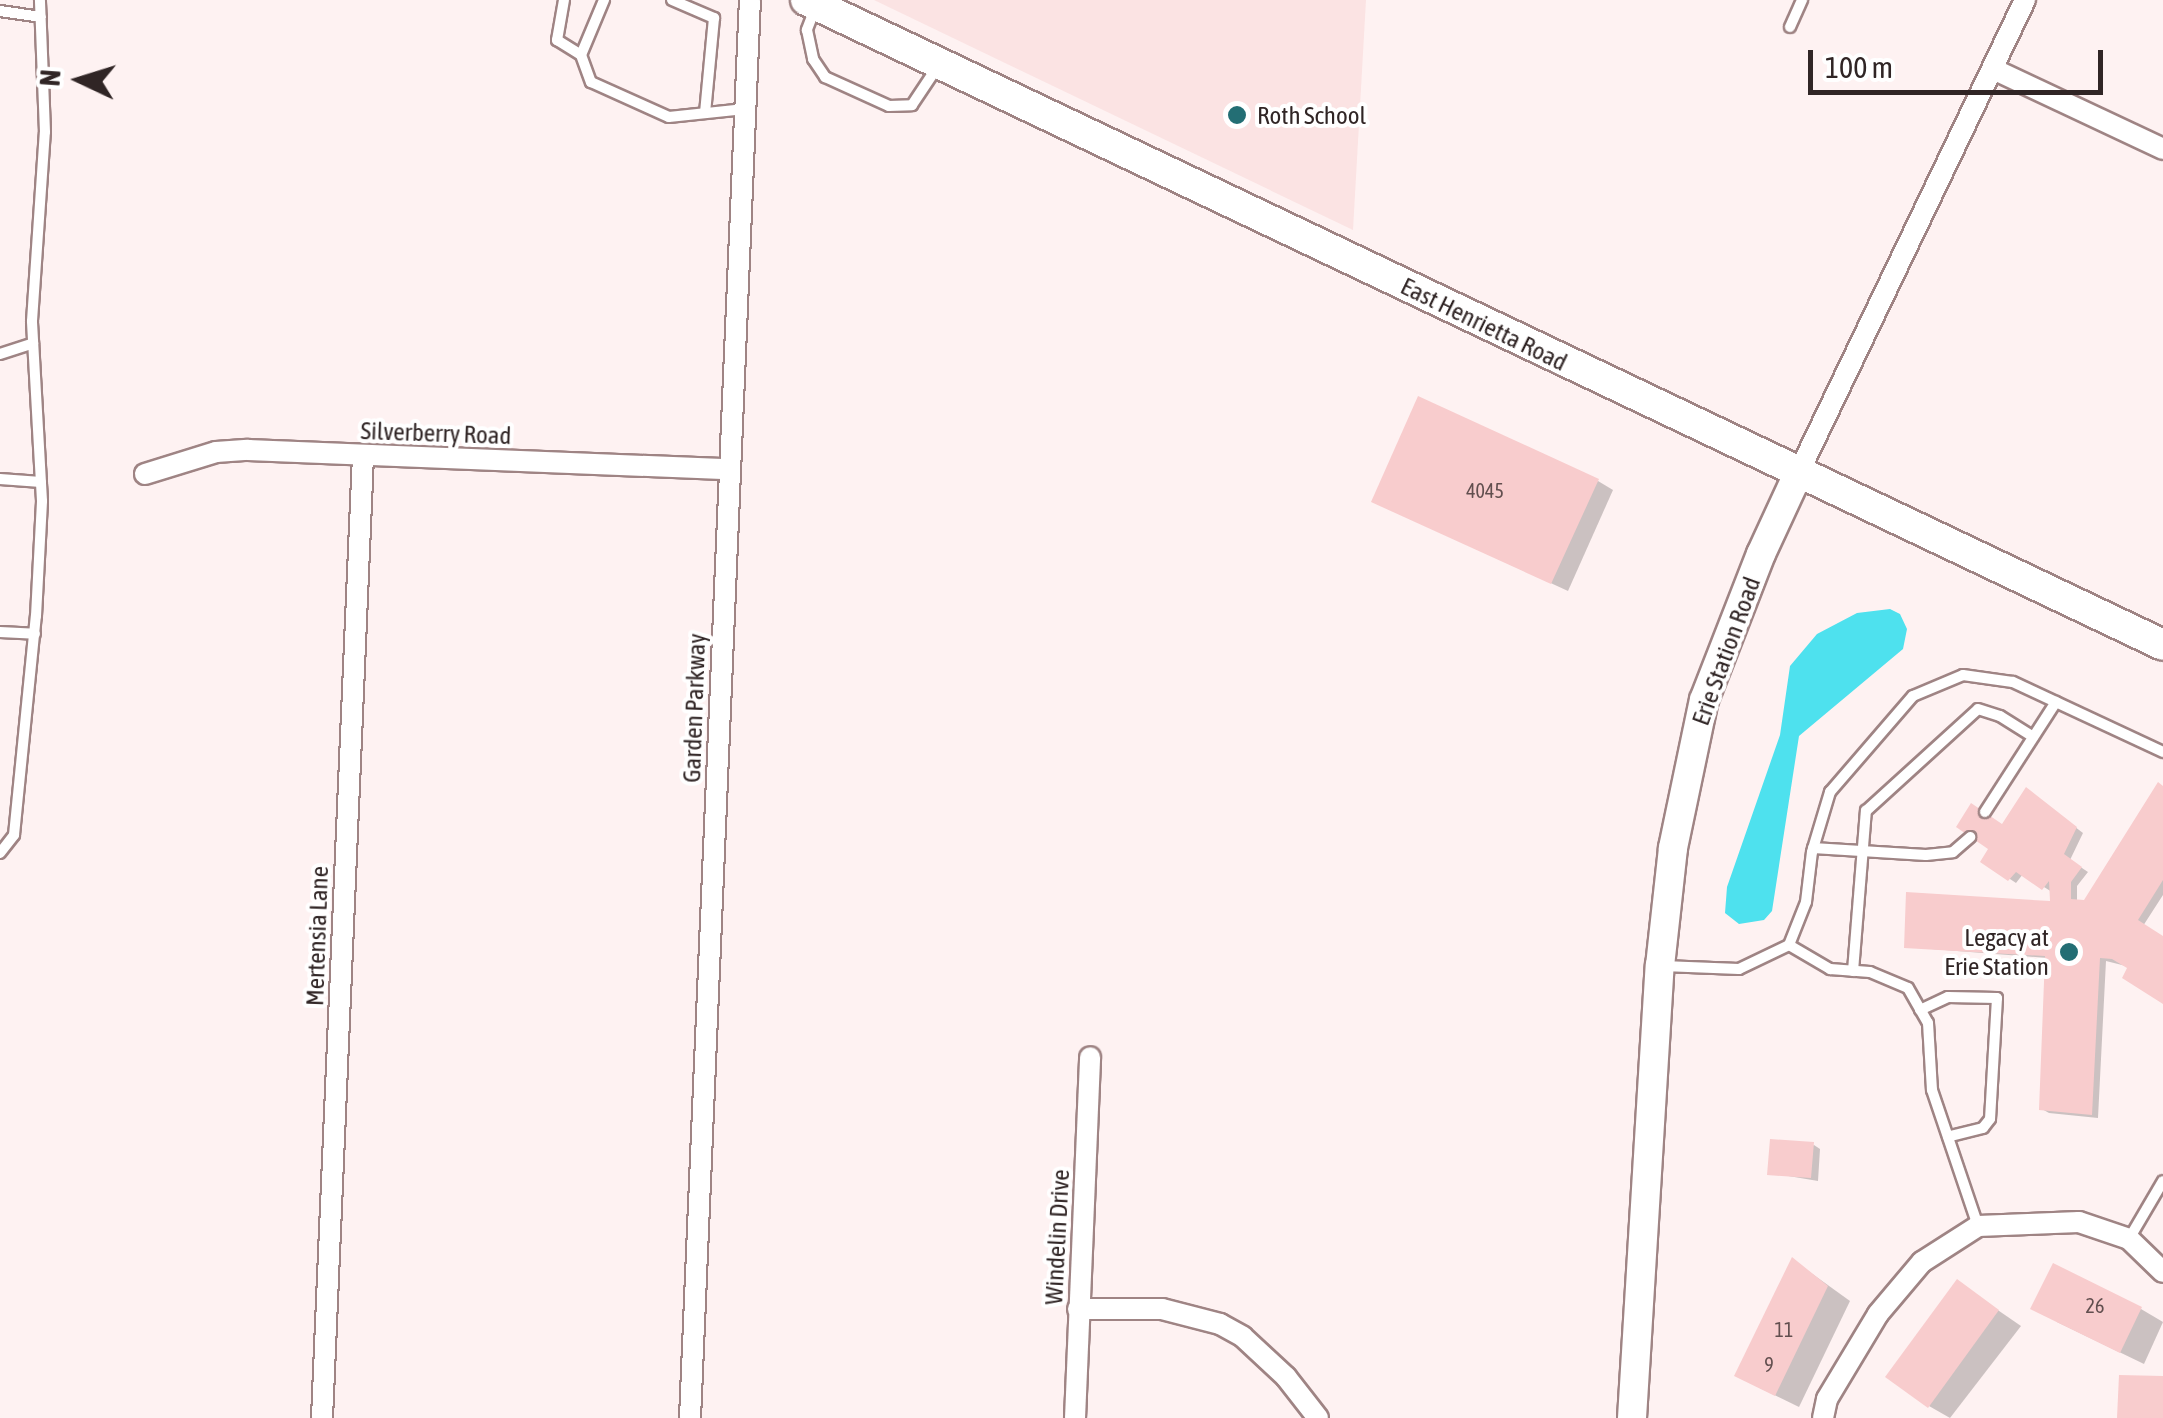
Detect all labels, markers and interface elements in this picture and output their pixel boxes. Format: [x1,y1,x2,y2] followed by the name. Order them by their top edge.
[30,30,130,130] north arrow
[1813,30,2108,92] scale bar
[1825,50,1893,84] text: 100 m
[34,69,67,87] text: N
[1257,100,1366,130] place label: Roth School
[1226,104,1248,126] marker: Roth School
[1396,271,1572,377] street label: East Henrietta Road
[360,415,512,451] street label: Silverberry Road
[1466,478,1504,502] house number: 4045
[1685,573,1767,729] street label: Erie Station Road
[676,633,712,783] street label: Garden Parkway
[300,865,334,1007] street label: Mertensia Lane
[1944,923,2049,982] place label: Legacy at Erie Station
[2058,941,2080,963] marker: Legacy at Erie Station
[1038,1168,1076,1306] street label: Windelin Drive
[2086,1293,2104,1317] house number: 26
[1775,1317,1793,1341] house number: 11
[1764,1352,1774,1376] house number: 9

